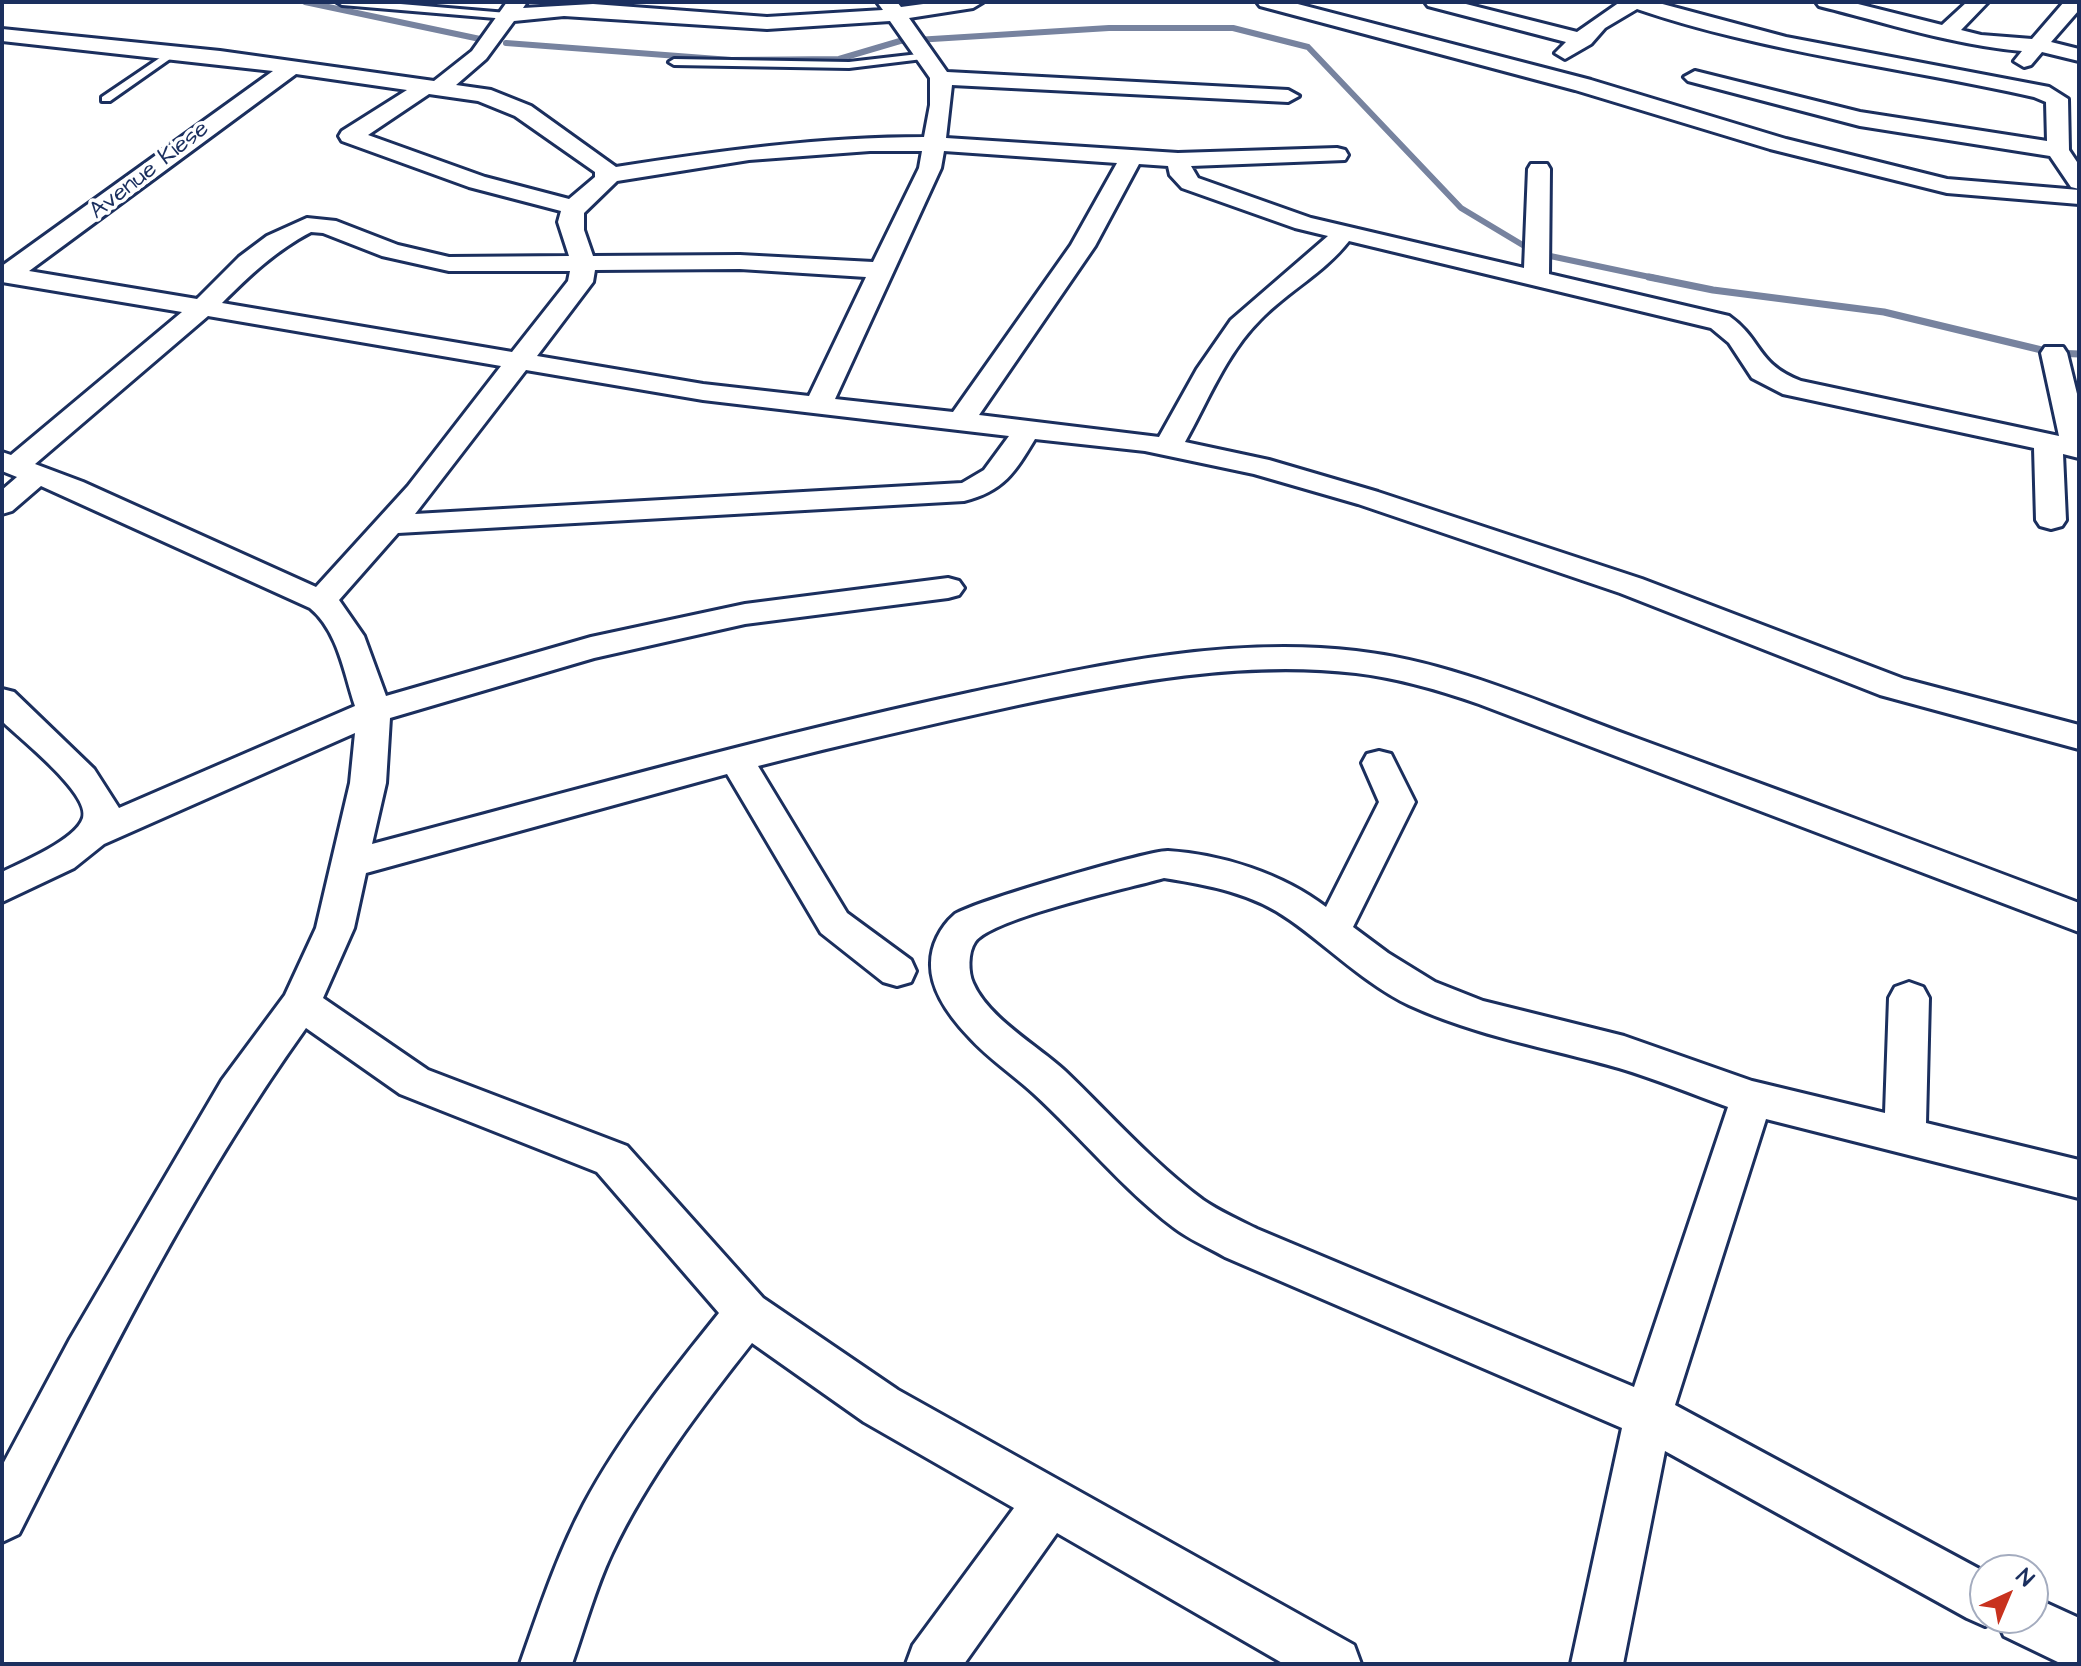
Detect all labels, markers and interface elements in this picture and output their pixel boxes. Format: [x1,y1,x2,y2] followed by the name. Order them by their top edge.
[84,115,216,227] street label: Avenue Kiese
[1969,1554,2049,1634] north arrow
[2009,1562,2040,1594] text: N

